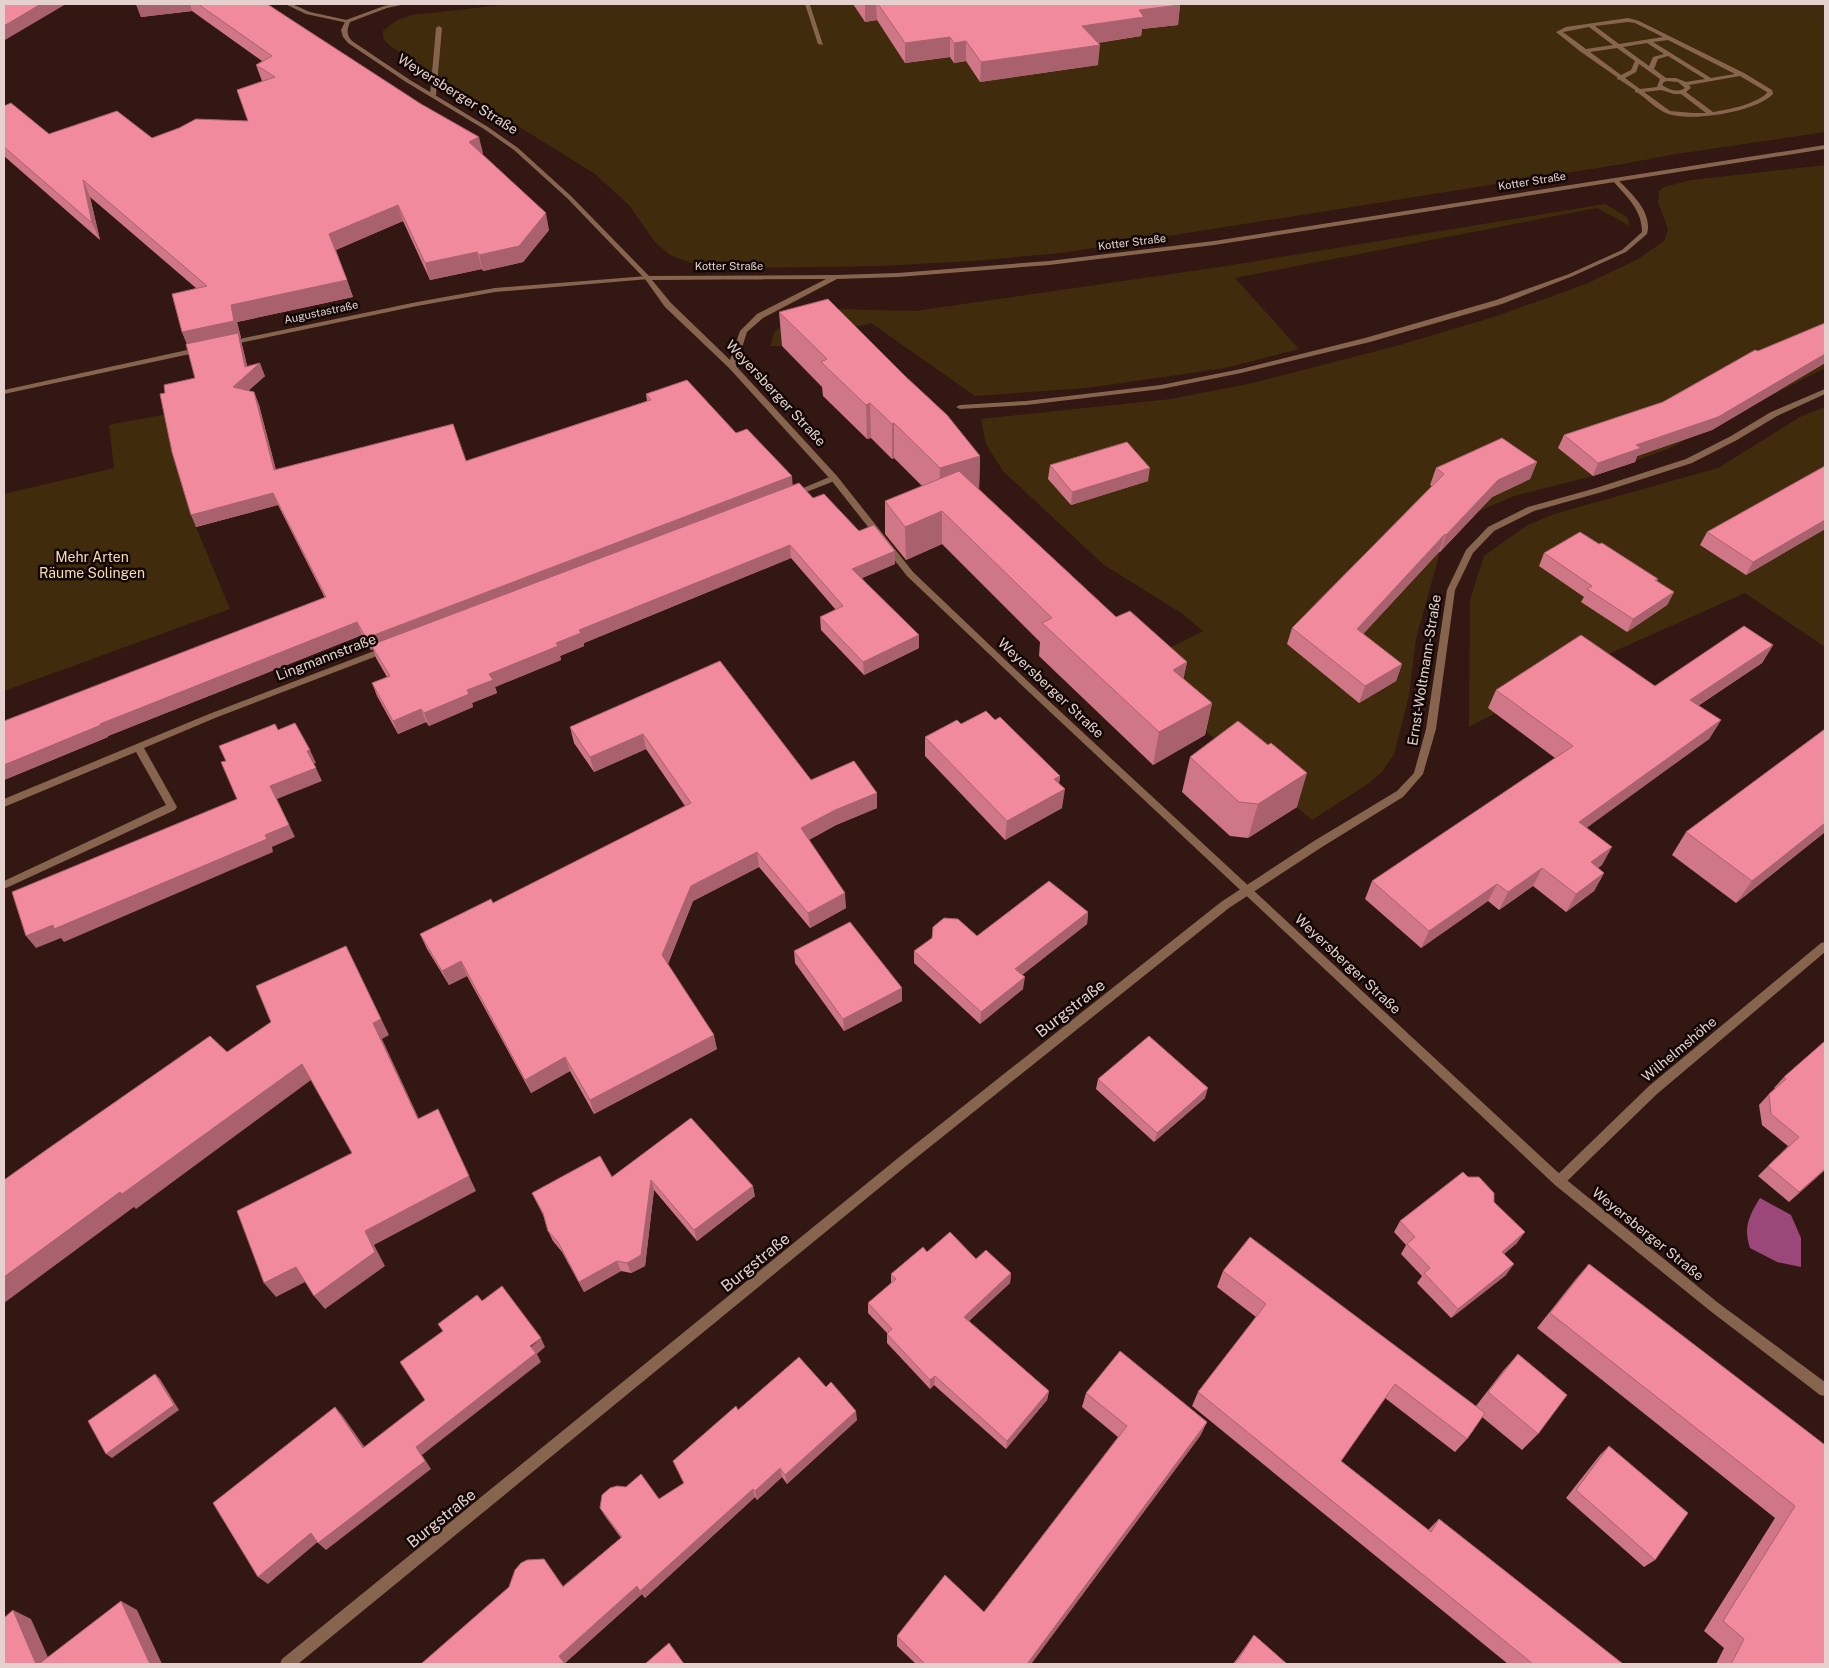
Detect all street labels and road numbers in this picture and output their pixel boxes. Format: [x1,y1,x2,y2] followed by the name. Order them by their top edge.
[395,50,521,138] street label: Weyersberger Straße
[1497,170,1567,192] street label: Kotter Straße
[1097,232,1167,252] street label: Kotter Straße
[695,260,763,272] street label: Kotter Straße
[283,298,359,326] street label: Augustastraße
[723,337,829,449] street label: Weyersberger Straße
[1404,593,1444,747] street label: Ernst-Woltmann-Straße
[274,631,378,683] street label: Lingmannstraße
[995,635,1107,741] street label: Weyersberger Straße
[1292,911,1404,1017] street label: Weyersberger Straße
[1032,975,1109,1042] street label: Burgstraße
[1638,1013,1720,1085] street label: Wilhelmshöhe
[1589,1184,1707,1284] street label: Weyersberger Straße
[717,1229,794,1296] street label: Burgstraße
[403,1485,480,1552] street label: Burgstraße

